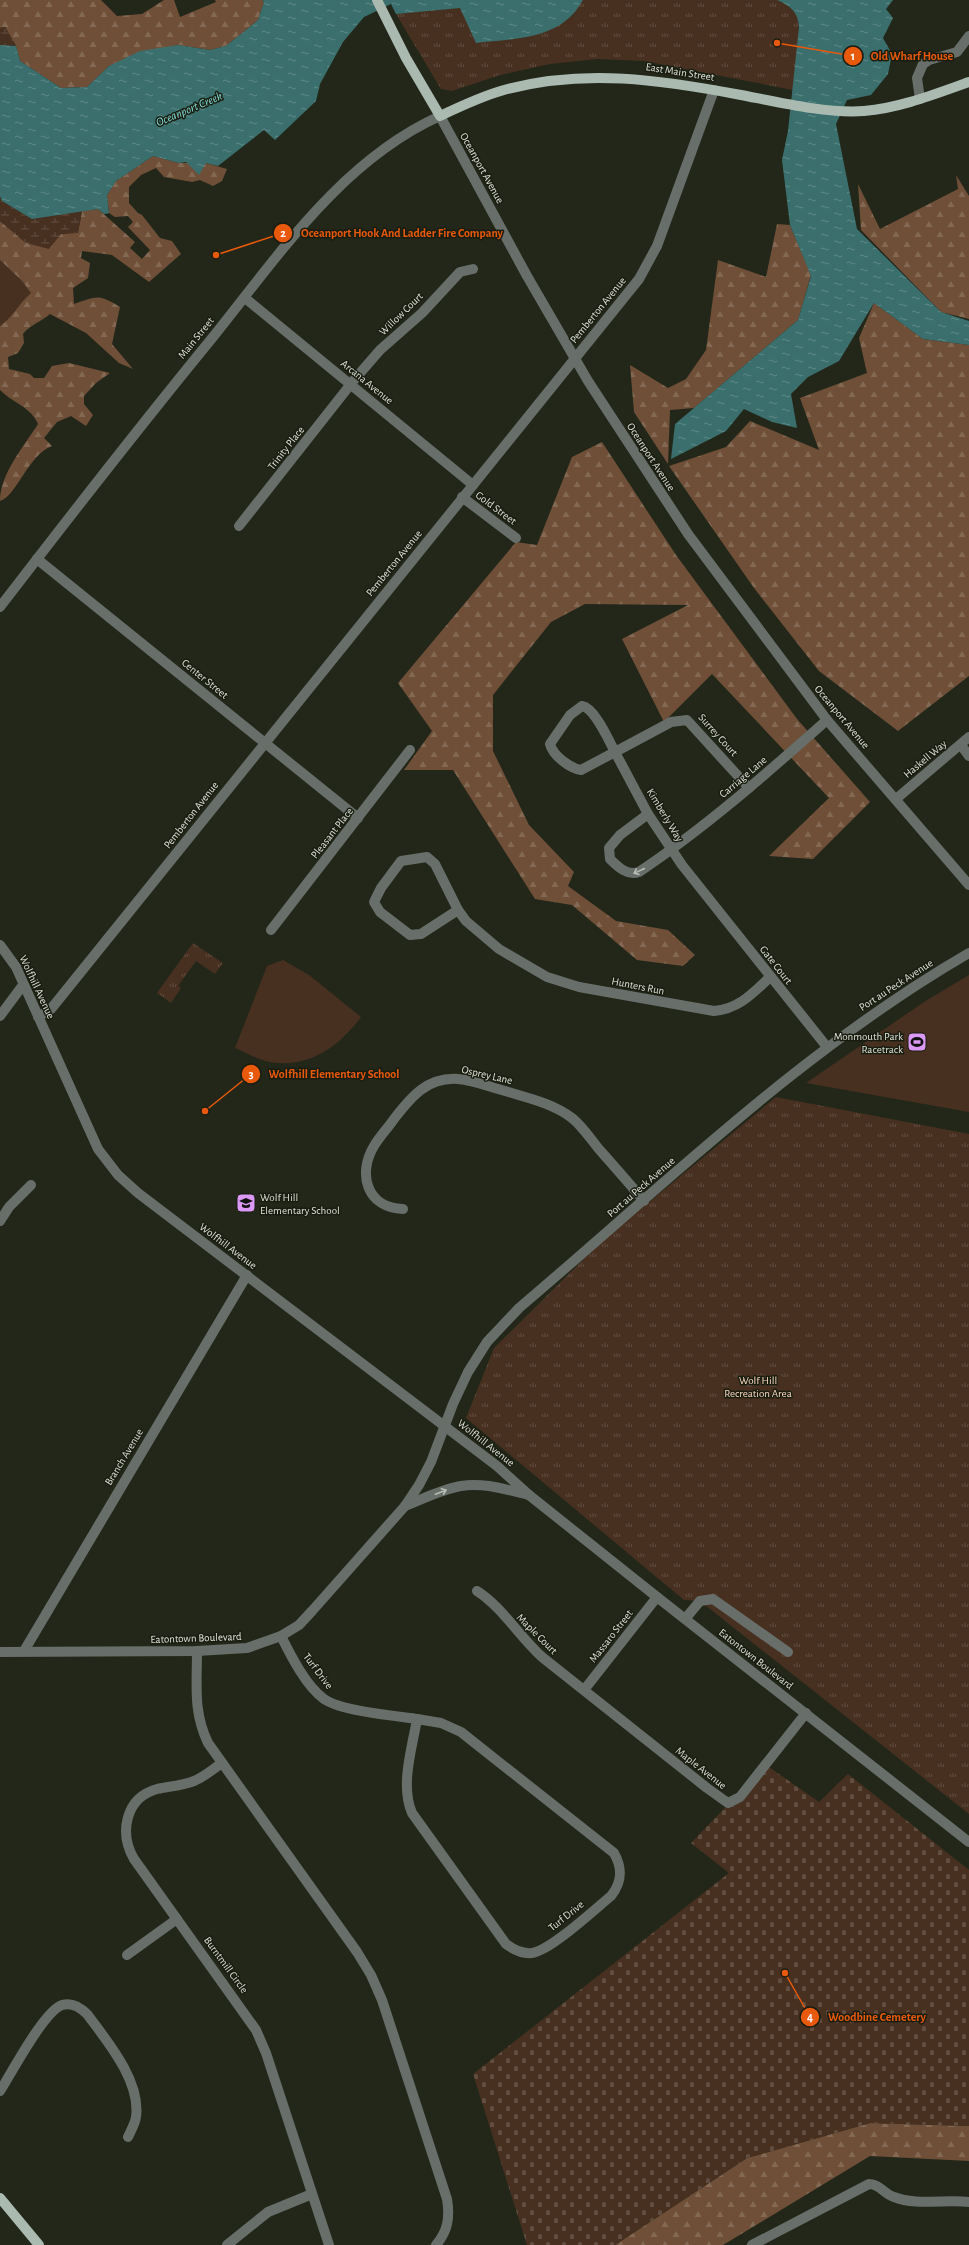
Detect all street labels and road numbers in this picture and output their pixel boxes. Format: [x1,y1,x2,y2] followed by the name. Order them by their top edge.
[645,61,716,83] street label: East Main Street
[458,131,506,205] street label: Oceanport Avenue
[568,275,628,345] street label: Pemberton Avenue
[377,290,425,337] street label: Willow Court
[176,315,216,361] street label: Main Street
[339,358,395,406] street label: Arcana Avenue
[625,421,677,493] street label: Oceanport Avenue
[266,424,306,472] street label: Trinity Place
[474,489,519,527] street label: Gold Street
[364,528,424,598] street label: Pemberton Avenue
[180,657,231,701] street label: Center Street
[812,683,872,751] street label: Oceanport Avenue
[696,712,740,759] street label: Surrey Court
[901,738,949,780] street label: Haskell Way
[717,754,769,800] street label: Carriage Lane
[162,779,220,851] street label: Pemberton Avenue
[645,787,685,844] street label: Kimberly Way
[309,805,355,861] street label: Pleasant Place
[758,944,795,987] street label: Gate Court
[17,954,57,1020] street label: Wolfhill Avenue
[857,957,935,1013] street label: Port au Peck Avenue
[611,975,665,997] street label: Hunters Run
[460,1064,514,1086] street label: Osprey Lane
[605,1155,677,1219] street label: Port au Peck Avenue
[197,1221,259,1271] street label: Wolfhill Avenue
[456,1418,516,1468] street label: Wolfhill Avenue
[103,1427,145,1487] street label: Branch Avenue
[587,1607,635,1664] street label: Massaro Street
[515,1612,560,1657] street label: Maple Court
[717,1627,796,1692] street label: Eatontown Boulevard
[150,1631,242,1645] street label: Eatontown Boulevard
[301,1651,335,1691] street label: Turf Drive
[674,1745,728,1791] street label: Maple Avenue
[546,1899,586,1933] street label: Turf Drive
[202,1935,250,1995] street label: Burntmill Circle

